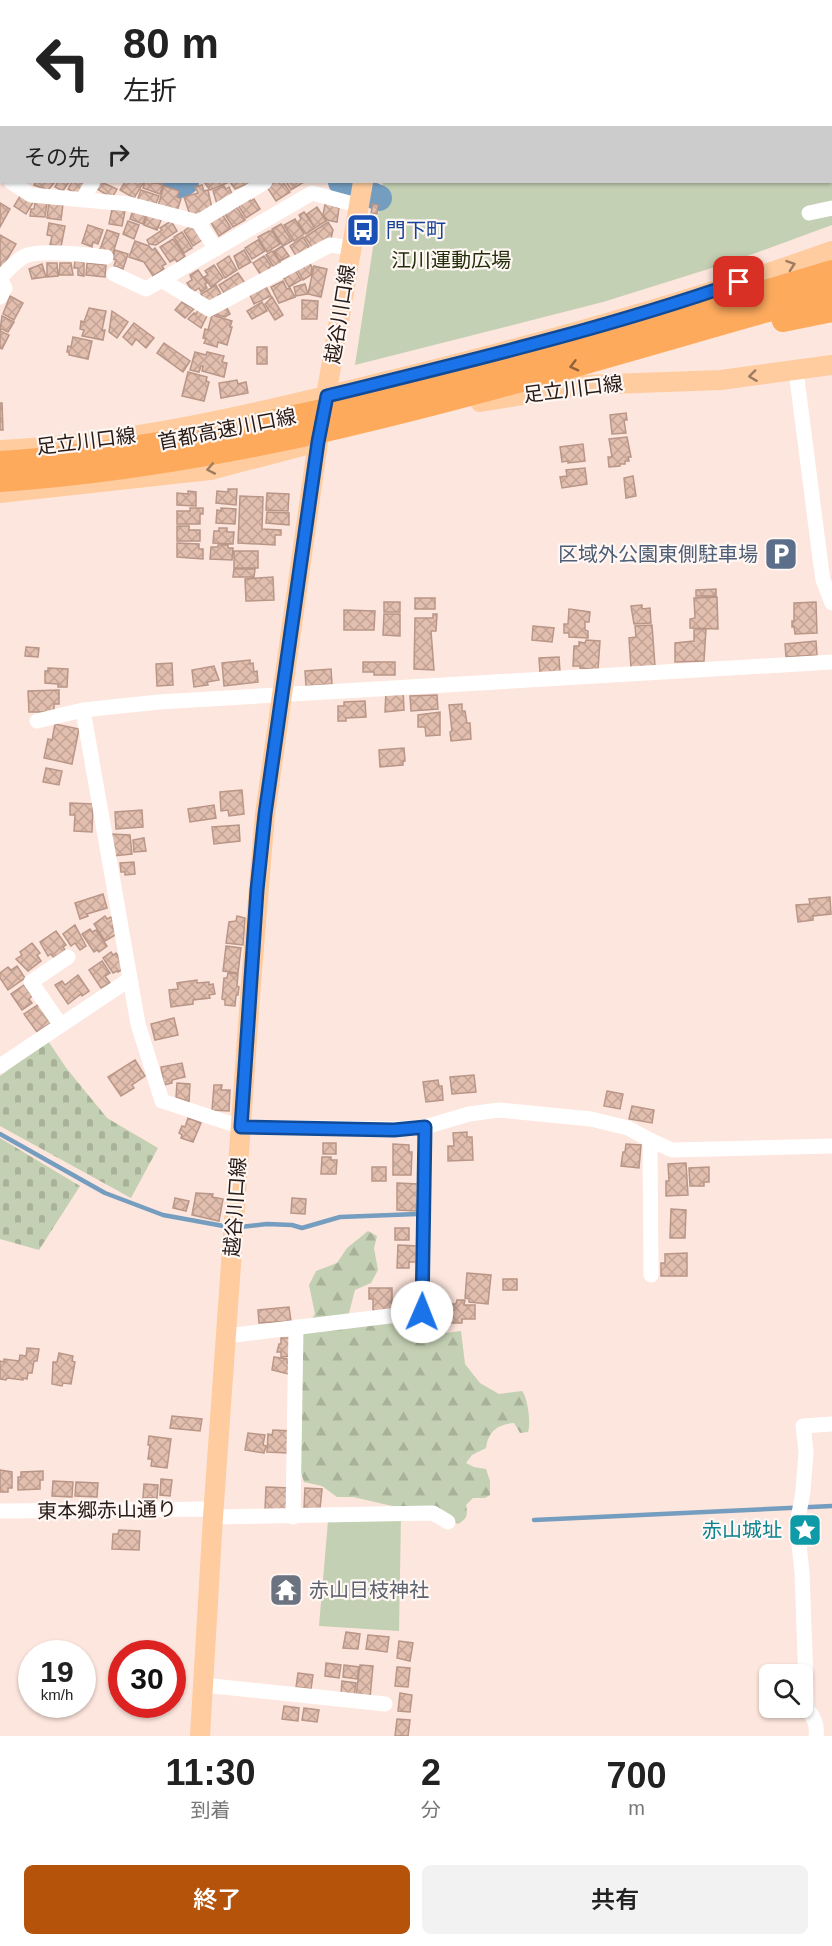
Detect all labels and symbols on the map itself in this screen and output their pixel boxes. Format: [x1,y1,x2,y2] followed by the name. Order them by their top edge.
[345,212,381,248] bus stop icon: 門下町
[386,219,446,241] place label: 門下町
[391,249,511,271] park label: 江川運動広場
[713,256,764,307] pin
[785,260,796,272] one-way arrow
[321,263,359,365] street label: 越谷川口線
[569,359,580,371] one-way arrow
[749,370,758,382] one-way arrow
[522,372,624,406] street label: 足立川口線
[156,405,298,453] street label: 首都高速川口線
[35,424,137,458] street label: 足立川口線
[207,462,217,475] one-way arrow
[763,536,799,572] parking icon: 区域外公園東側駐車場
[558,543,758,565] place label: 区域外公園東側駐車場
[221,1156,249,1258] street label: 越谷川口線
[390,1280,454,1344] position arrow
[37,1498,177,1522] street label: 東本郷赤山通り
[787,1512,823,1548] place icon: 赤山城址
[702,1519,782,1541] place label: 赤山城址
[268,1572,304,1608] temple icon: 赤山日枝神社
[309,1579,429,1601] place label: 赤山日枝神社
[108,1640,186,1718] speed limit sign: 30

